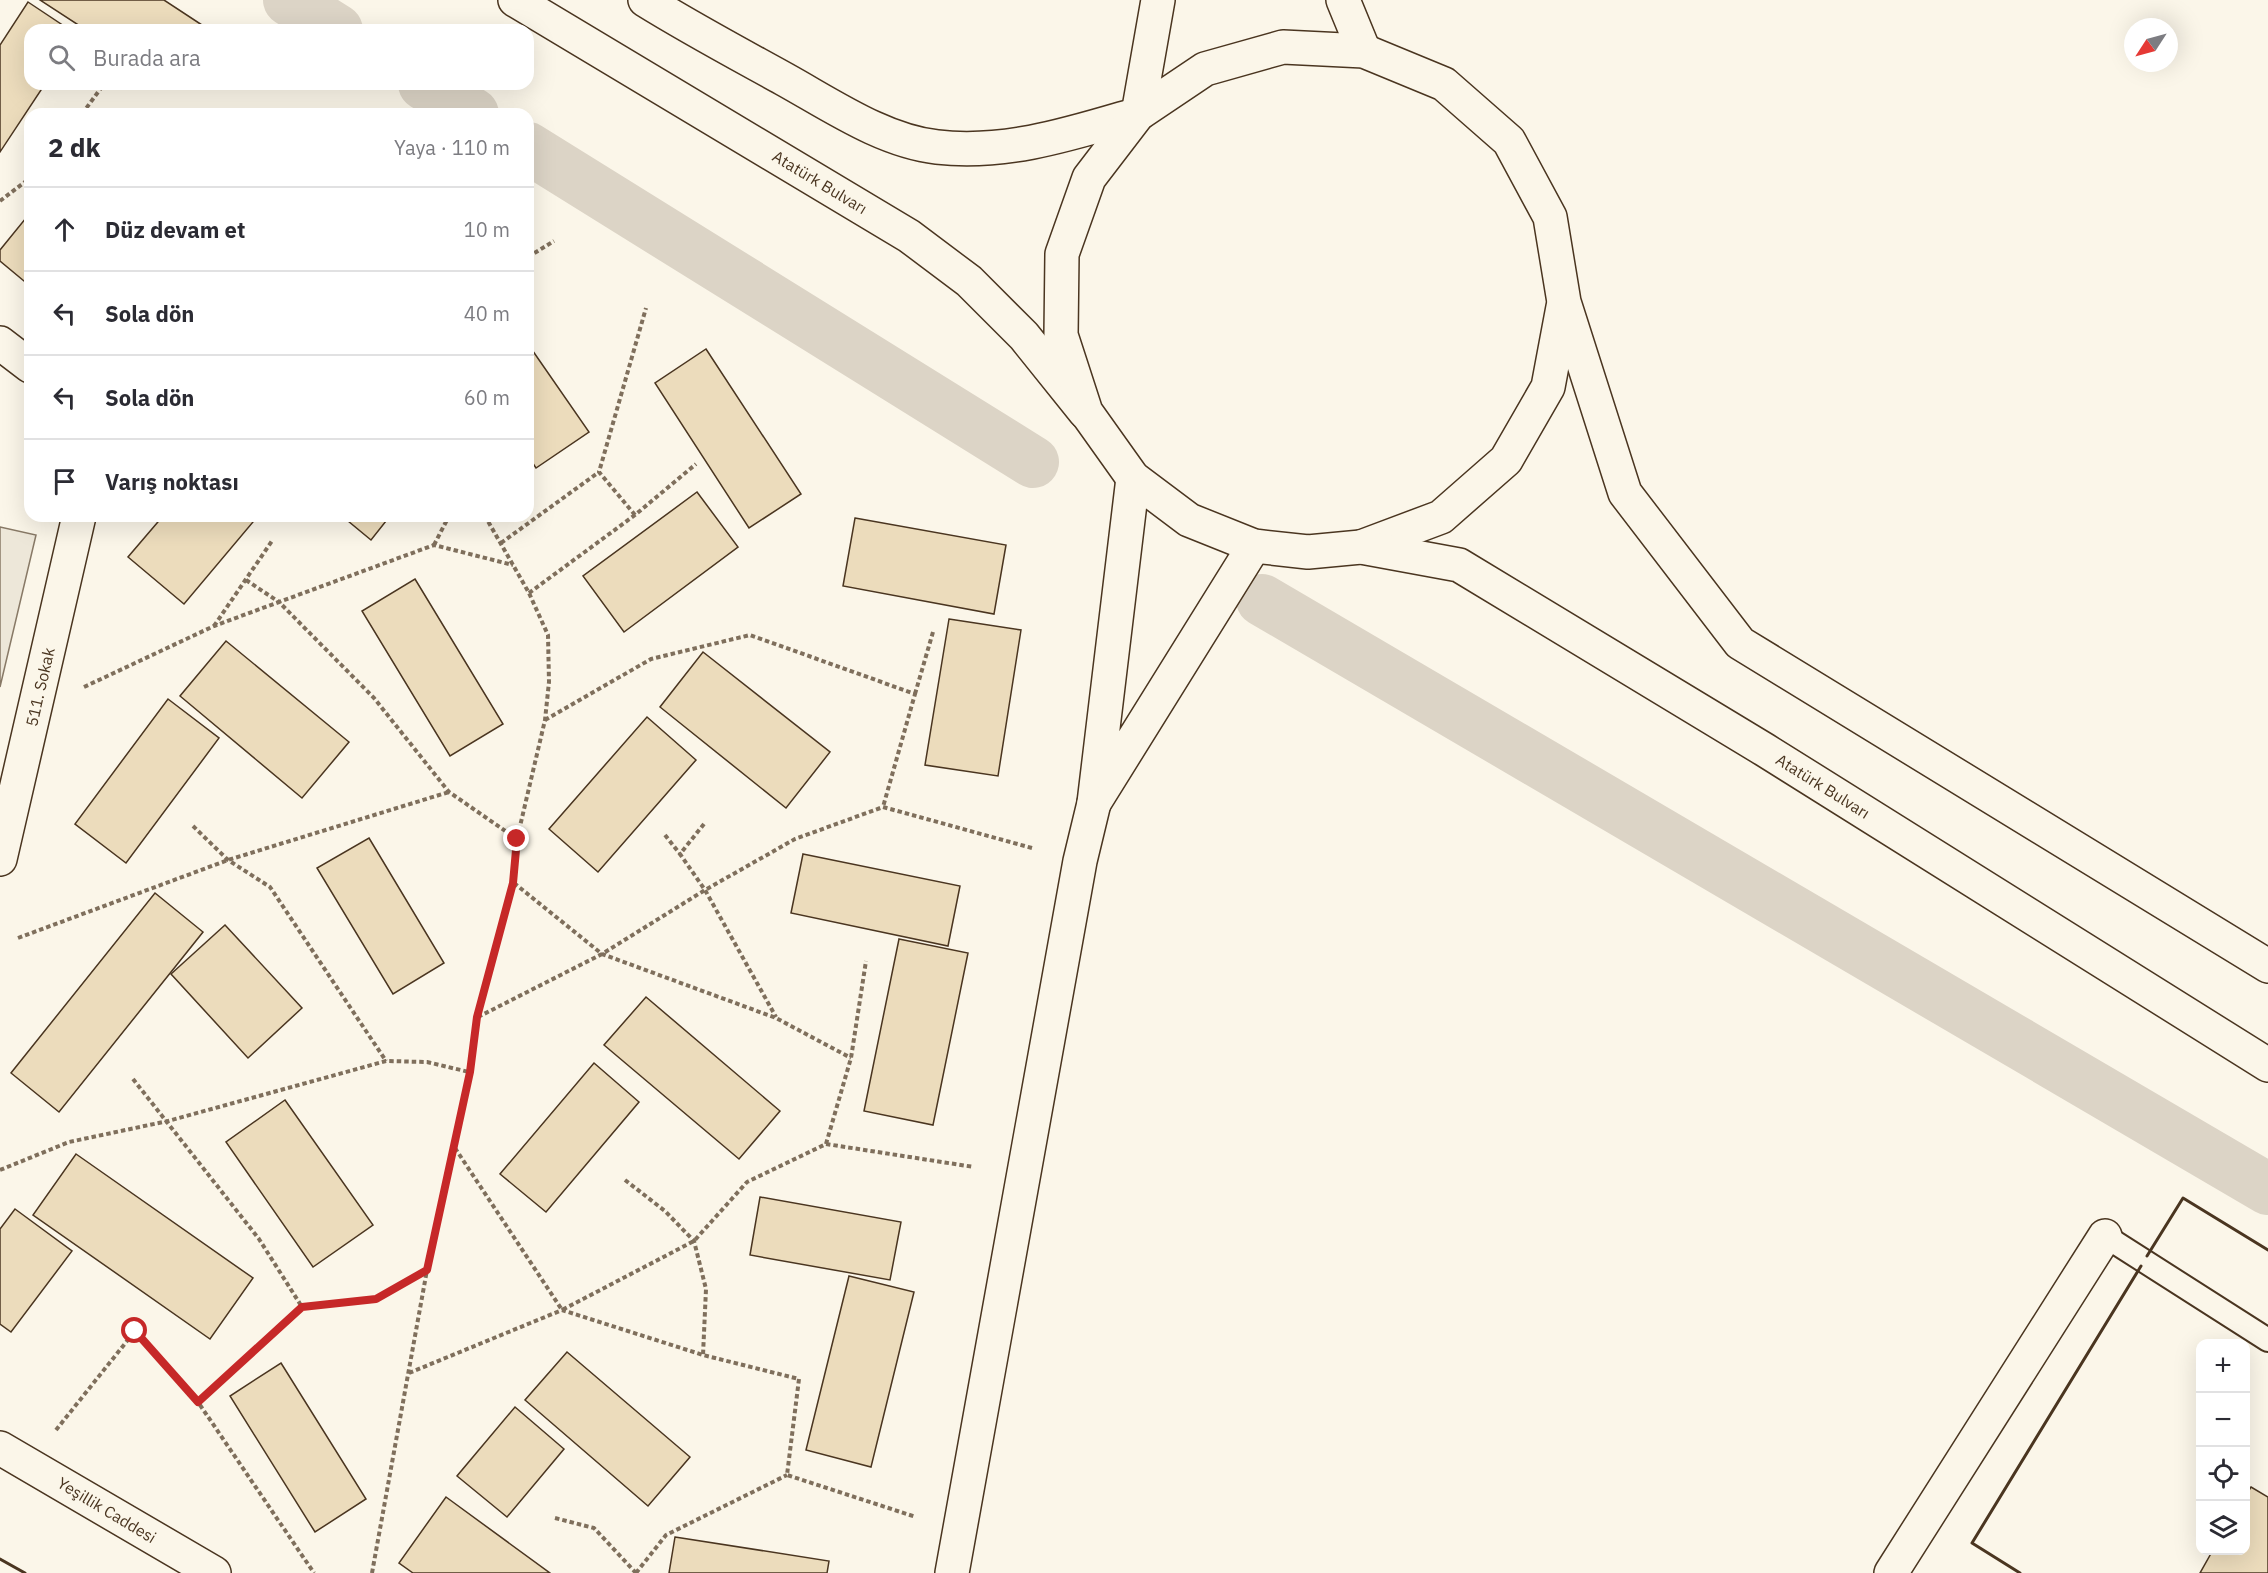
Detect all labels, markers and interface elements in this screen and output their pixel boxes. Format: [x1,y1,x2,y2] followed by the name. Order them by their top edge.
[2124,18,2178,72] north arrow
[24,24,534,90] search box
[45,41,78,74] icon: search
[93,43,201,72] text: Burada ara
[48,130,101,164] text: 2 dk
[394,134,510,161] text: Yaya · 110 m
[769,146,871,218] street label: Atatürk Bulvarı
[48,213,81,246] icon: ahead
[105,215,245,244] text: Düz devam et
[464,216,510,243] text: 10 m
[48,297,81,330] icon: left
[105,299,194,328] text: Sola dön
[464,300,510,327] text: 40 m
[48,381,81,414] icon: left
[105,383,194,412] text: Sola dön
[464,384,510,411] text: 60 m
[48,465,81,498] icon: arrive
[105,467,239,496] text: Varış noktası
[21,645,59,728] street label: 511. Sokak
[1772,749,1874,823] street label: Atatürk Bulvarı
[503,825,529,851] route end
[121,1317,147,1343] route start
[2196,1339,2250,1555] map controls
[2196,1339,2250,1393] button: +
[2196,1393,2250,1447] button: −
[2196,1447,2250,1501] button: locate
[54,1473,160,1547] street label: Yeşillik Caddesi
[2196,1501,2250,1555] button: layers

